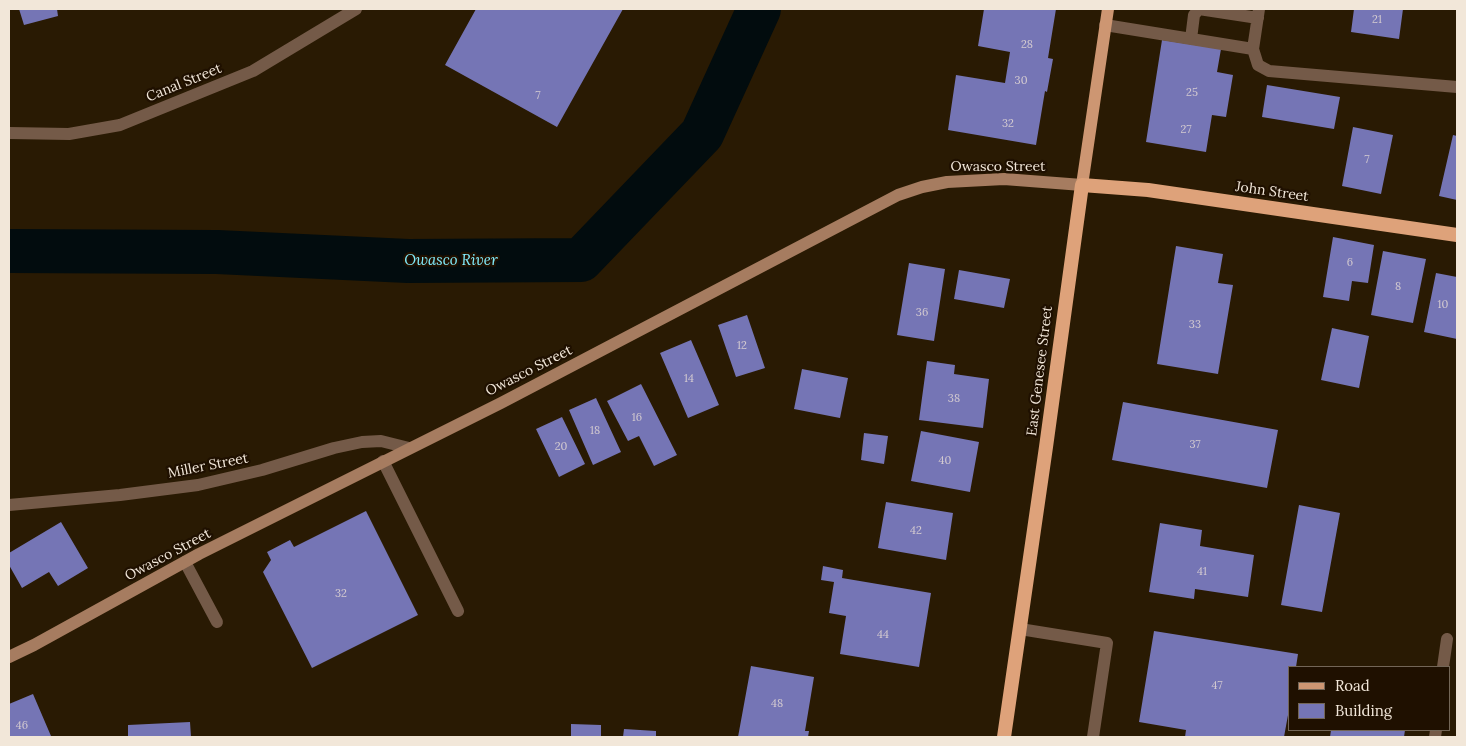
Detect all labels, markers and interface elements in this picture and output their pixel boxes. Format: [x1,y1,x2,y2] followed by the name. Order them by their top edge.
[1372,13,1382,27] house number: 21
[1021,38,1033,52] house number: 28
[144,60,224,106] street label: Canal Street
[1015,74,1027,88] house number: 30
[1186,86,1198,100] house number: 25
[535,89,541,103] house number: 7
[1002,117,1014,131] house number: 32
[1181,123,1191,137] house number: 27
[1364,153,1370,167] house number: 7
[951,159,1045,175] street label: Owasco Street
[1234,179,1310,205] street label: John Street
[404,252,498,270] water label: Owasco River
[1347,256,1353,270] house number: 6
[1395,280,1401,294] house number: 8
[1438,298,1448,312] house number: 10
[1024,305,1056,437] street label: East Genesee Street
[916,306,928,320] house number: 36
[1189,318,1201,332] house number: 33
[737,339,747,353] house number: 12
[483,342,575,400] street label: Owasco Street
[684,372,694,386] house number: 14
[948,392,960,406] house number: 38
[632,411,642,425] house number: 16
[590,424,600,438] house number: 18
[1190,438,1200,452] house number: 37
[555,440,567,454] house number: 20
[166,450,250,482] street label: Miller Street
[939,454,951,468] house number: 40
[910,524,922,538] house number: 42
[122,525,214,585] street label: Owasco Street
[1197,565,1207,579] house number: 41
[335,587,347,601] house number: 32
[877,628,889,642] house number: 44
[1288,666,1451,731] legend
[1335,676,1370,695] text: Road
[1211,679,1223,693] house number: 47
[771,697,783,711] house number: 48
[1335,701,1392,720] text: Building
[16,719,28,733] house number: 46

